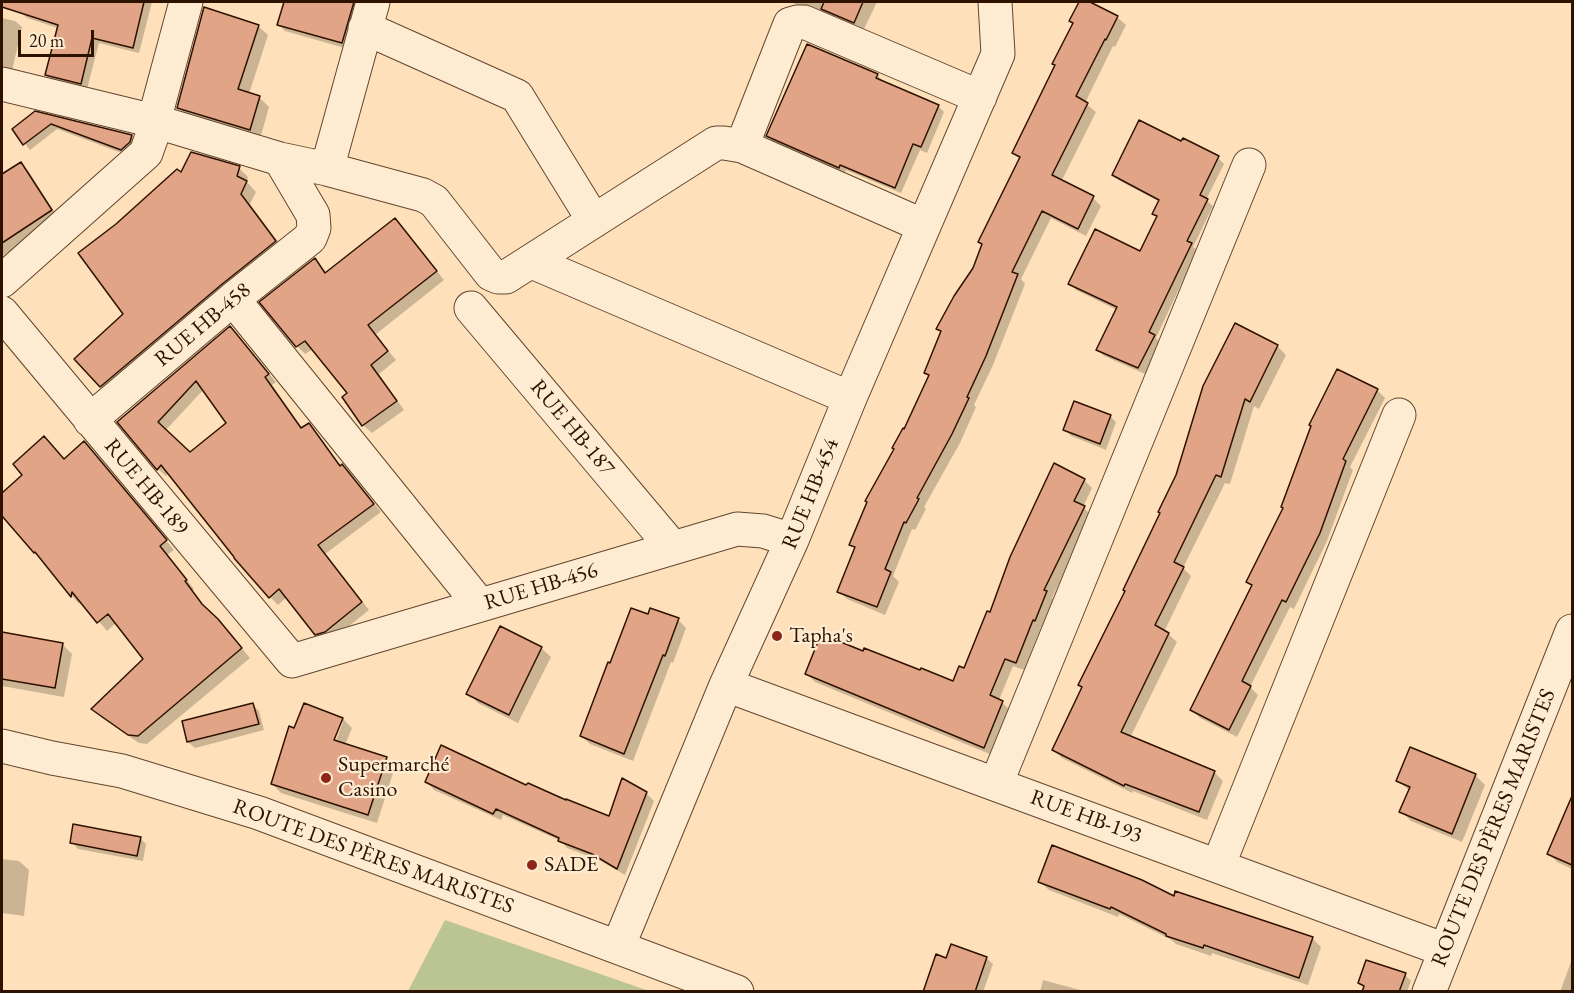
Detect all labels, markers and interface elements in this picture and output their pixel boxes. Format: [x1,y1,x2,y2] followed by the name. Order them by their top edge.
[21,18,98,56] scale bar
[29,29,64,52] text: 20 m
[150,277,256,373] street label: RUE HB-458
[524,375,620,481] street label: RUE HB-187
[98,434,194,540] street label: RUE HB-189
[777,435,845,553] street label: RUE HB-454
[481,557,601,617] street label: RUE HB-456
[789,623,853,649] place label: Tapha's
[770,629,784,643] marker: Tapha's
[1426,685,1562,971] street label: ROUTE DES PÈRES MARISTES
[338,752,449,804] place label: Supermarché Casino
[319,771,333,785] marker: Supermarché Casino
[1026,785,1146,849] street label: RUE HB-193
[229,794,517,920] street label: ROUTE DES PÈRES MARISTES
[544,852,598,878] place label: SADE
[525,858,539,872] marker: SADE

